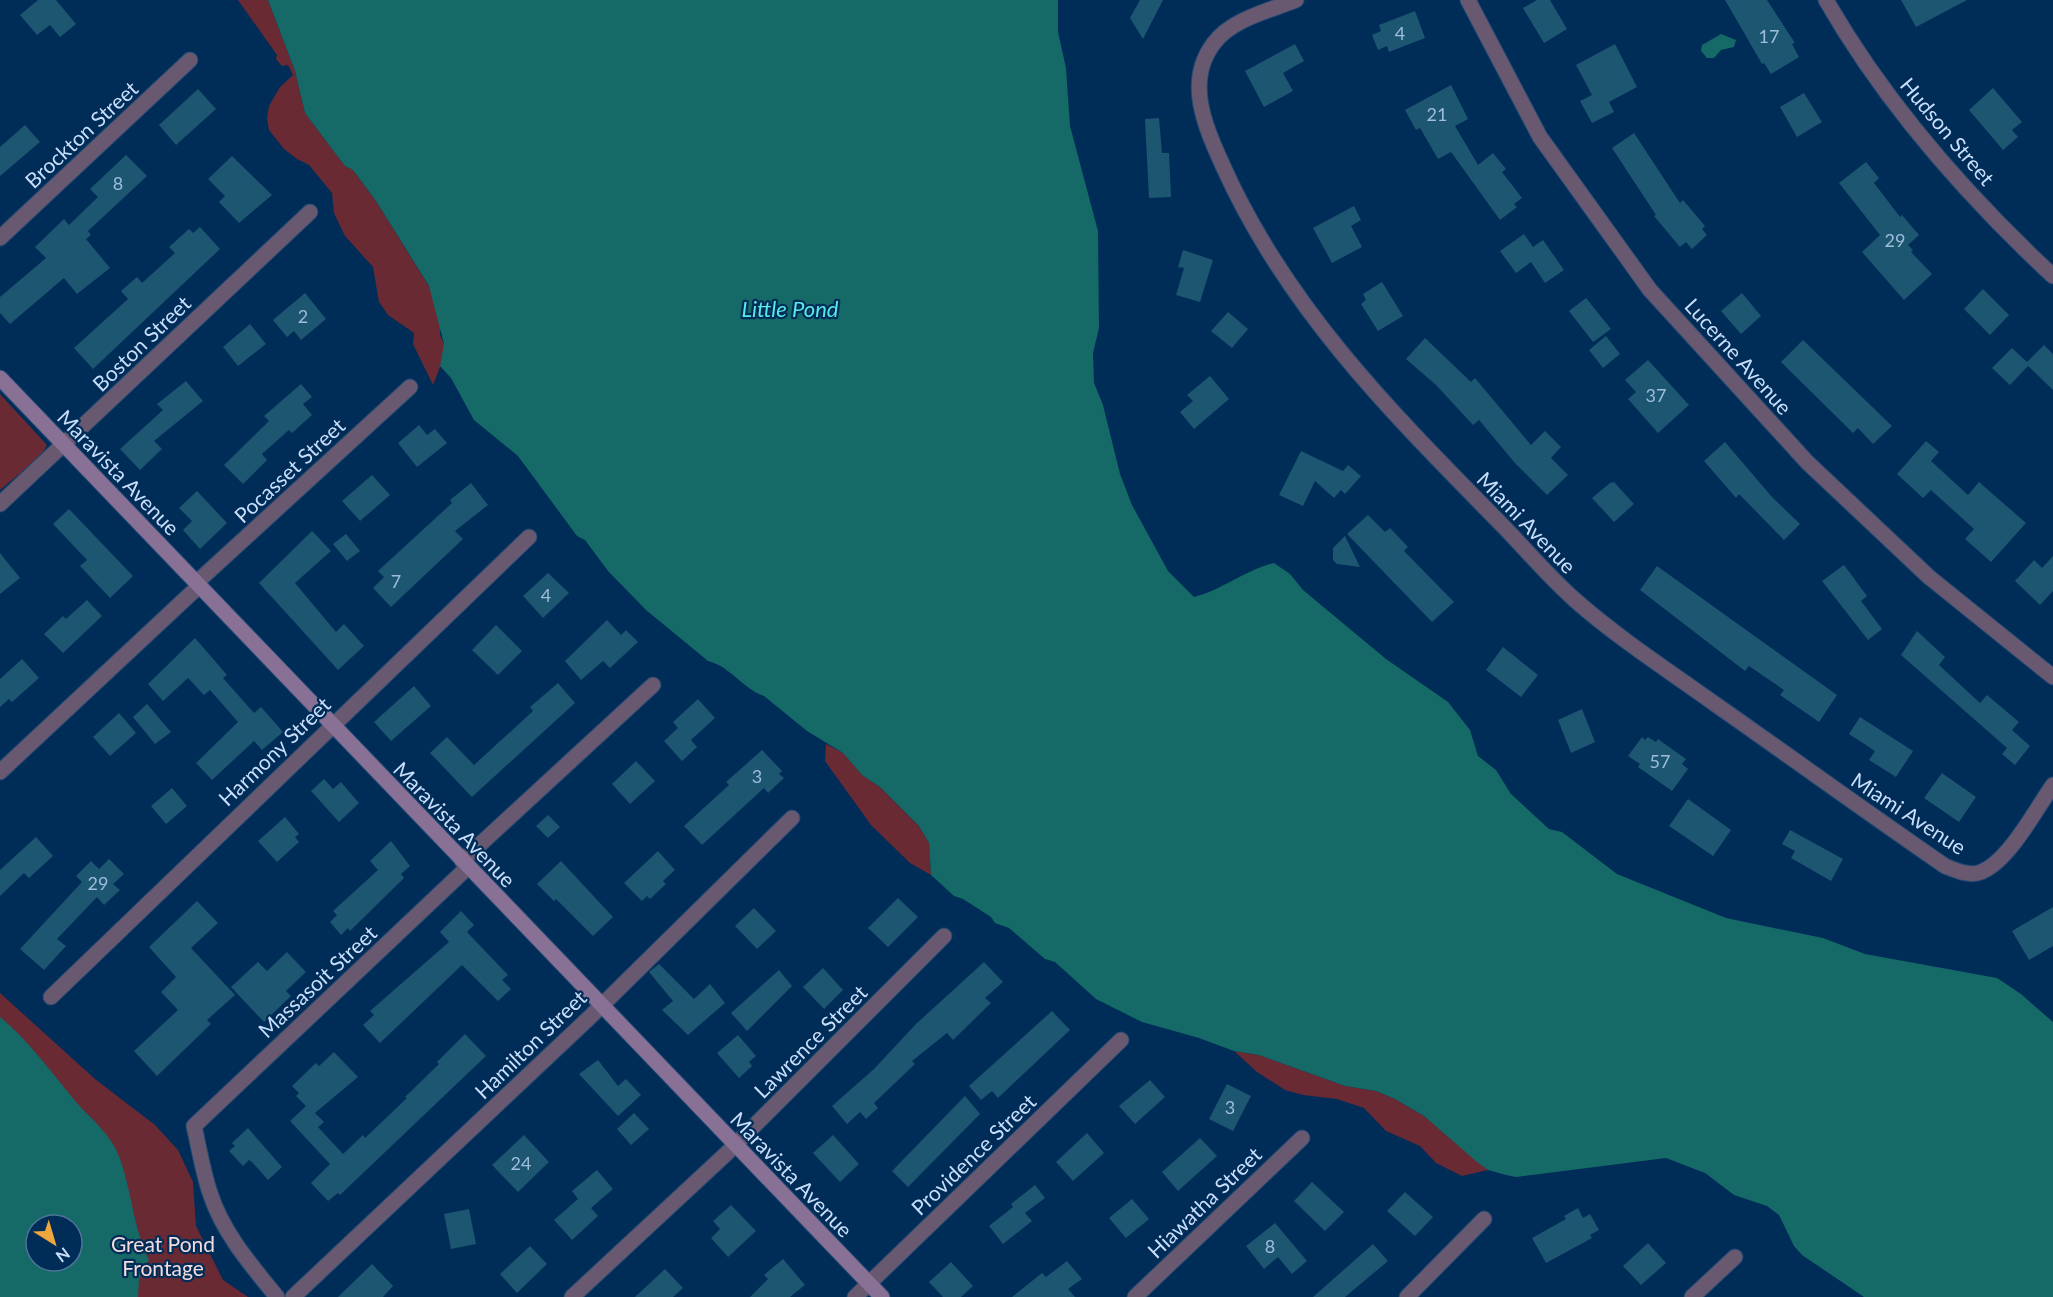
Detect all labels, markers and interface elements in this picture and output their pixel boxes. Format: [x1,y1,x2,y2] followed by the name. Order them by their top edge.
[1395,22,1405,44] house number: 4
[1759,25,1779,47] house number: 17
[1896,72,2001,190] street label: Hudson Street
[19,75,143,193] street label: Brockton Street
[1427,103,1447,125] house number: 21
[113,172,123,194] house number: 8
[1885,229,1905,251] house number: 29
[87,290,195,396] street label: Boston Street
[1680,293,1798,419] street label: Lucerne Avenue
[742,295,839,322] water label: Little Pond
[298,305,308,327] house number: 2
[1646,384,1666,406] house number: 37
[53,404,185,540] street label: Maravista Avenue
[229,412,350,528] street label: Pocasset Street
[1472,466,1582,578] street label: Miami Avenue
[391,570,401,592] house number: 7
[541,584,551,606] house number: 4
[213,691,335,811] street label: Harmony Street
[1650,750,1670,772] house number: 57
[389,756,521,892] street label: Maravista Avenue
[752,765,762,787] house number: 3
[1847,767,1971,859] street label: Miami Avenue
[88,872,108,894] house number: 29
[253,920,382,1042] street label: Massasoit Street
[748,979,872,1103] street label: Lawrence Street
[469,984,591,1103] street label: Hamilton Street
[906,1088,1041,1220] street label: Providence Street
[1225,1096,1235,1118] house number: 3
[726,1106,858,1242] street label: Maravista Avenue
[1142,1141,1266,1263] street label: Hiawatha Street
[511,1152,531,1174] house number: 24
[24,1213,84,1273] north arrow
[111,1231,215,1280] park label: Great Pond Frontage
[1265,1235,1275,1257] house number: 8
[53,1244,74,1267] text: N

